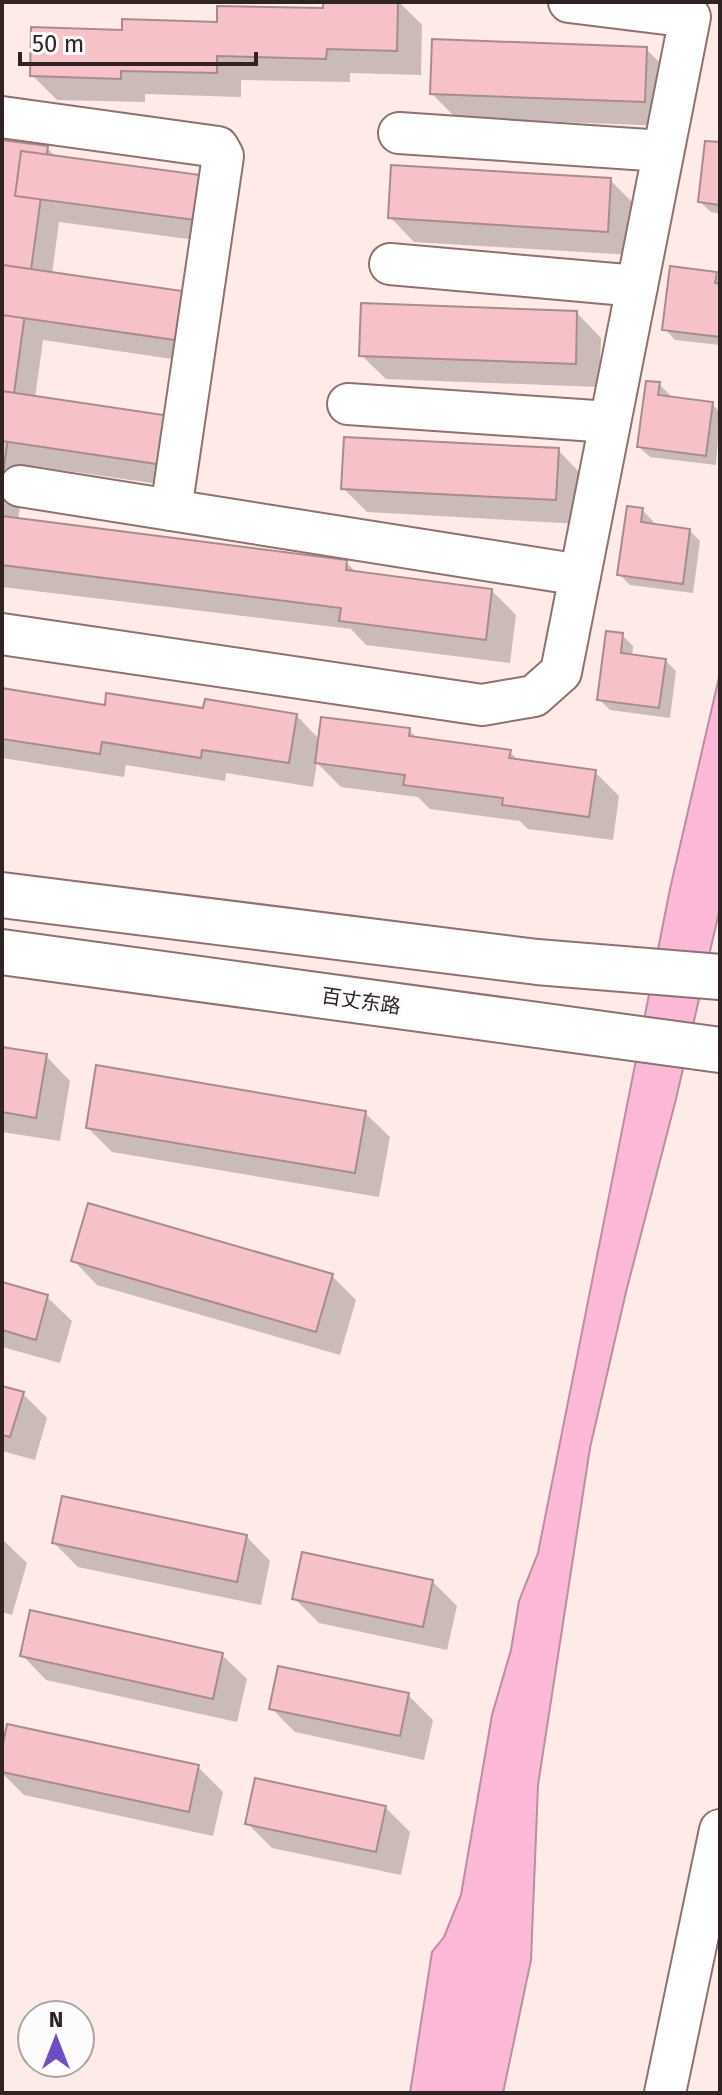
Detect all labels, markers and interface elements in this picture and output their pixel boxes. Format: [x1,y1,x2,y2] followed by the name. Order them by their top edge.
[20,16,256,66] scale bar
[32,30,84,58] text: 50 m
[320,984,402,1018] street label: 百丈东路
[16,1999,96,2079] north arrow
[49,2006,63,2033] text: N

